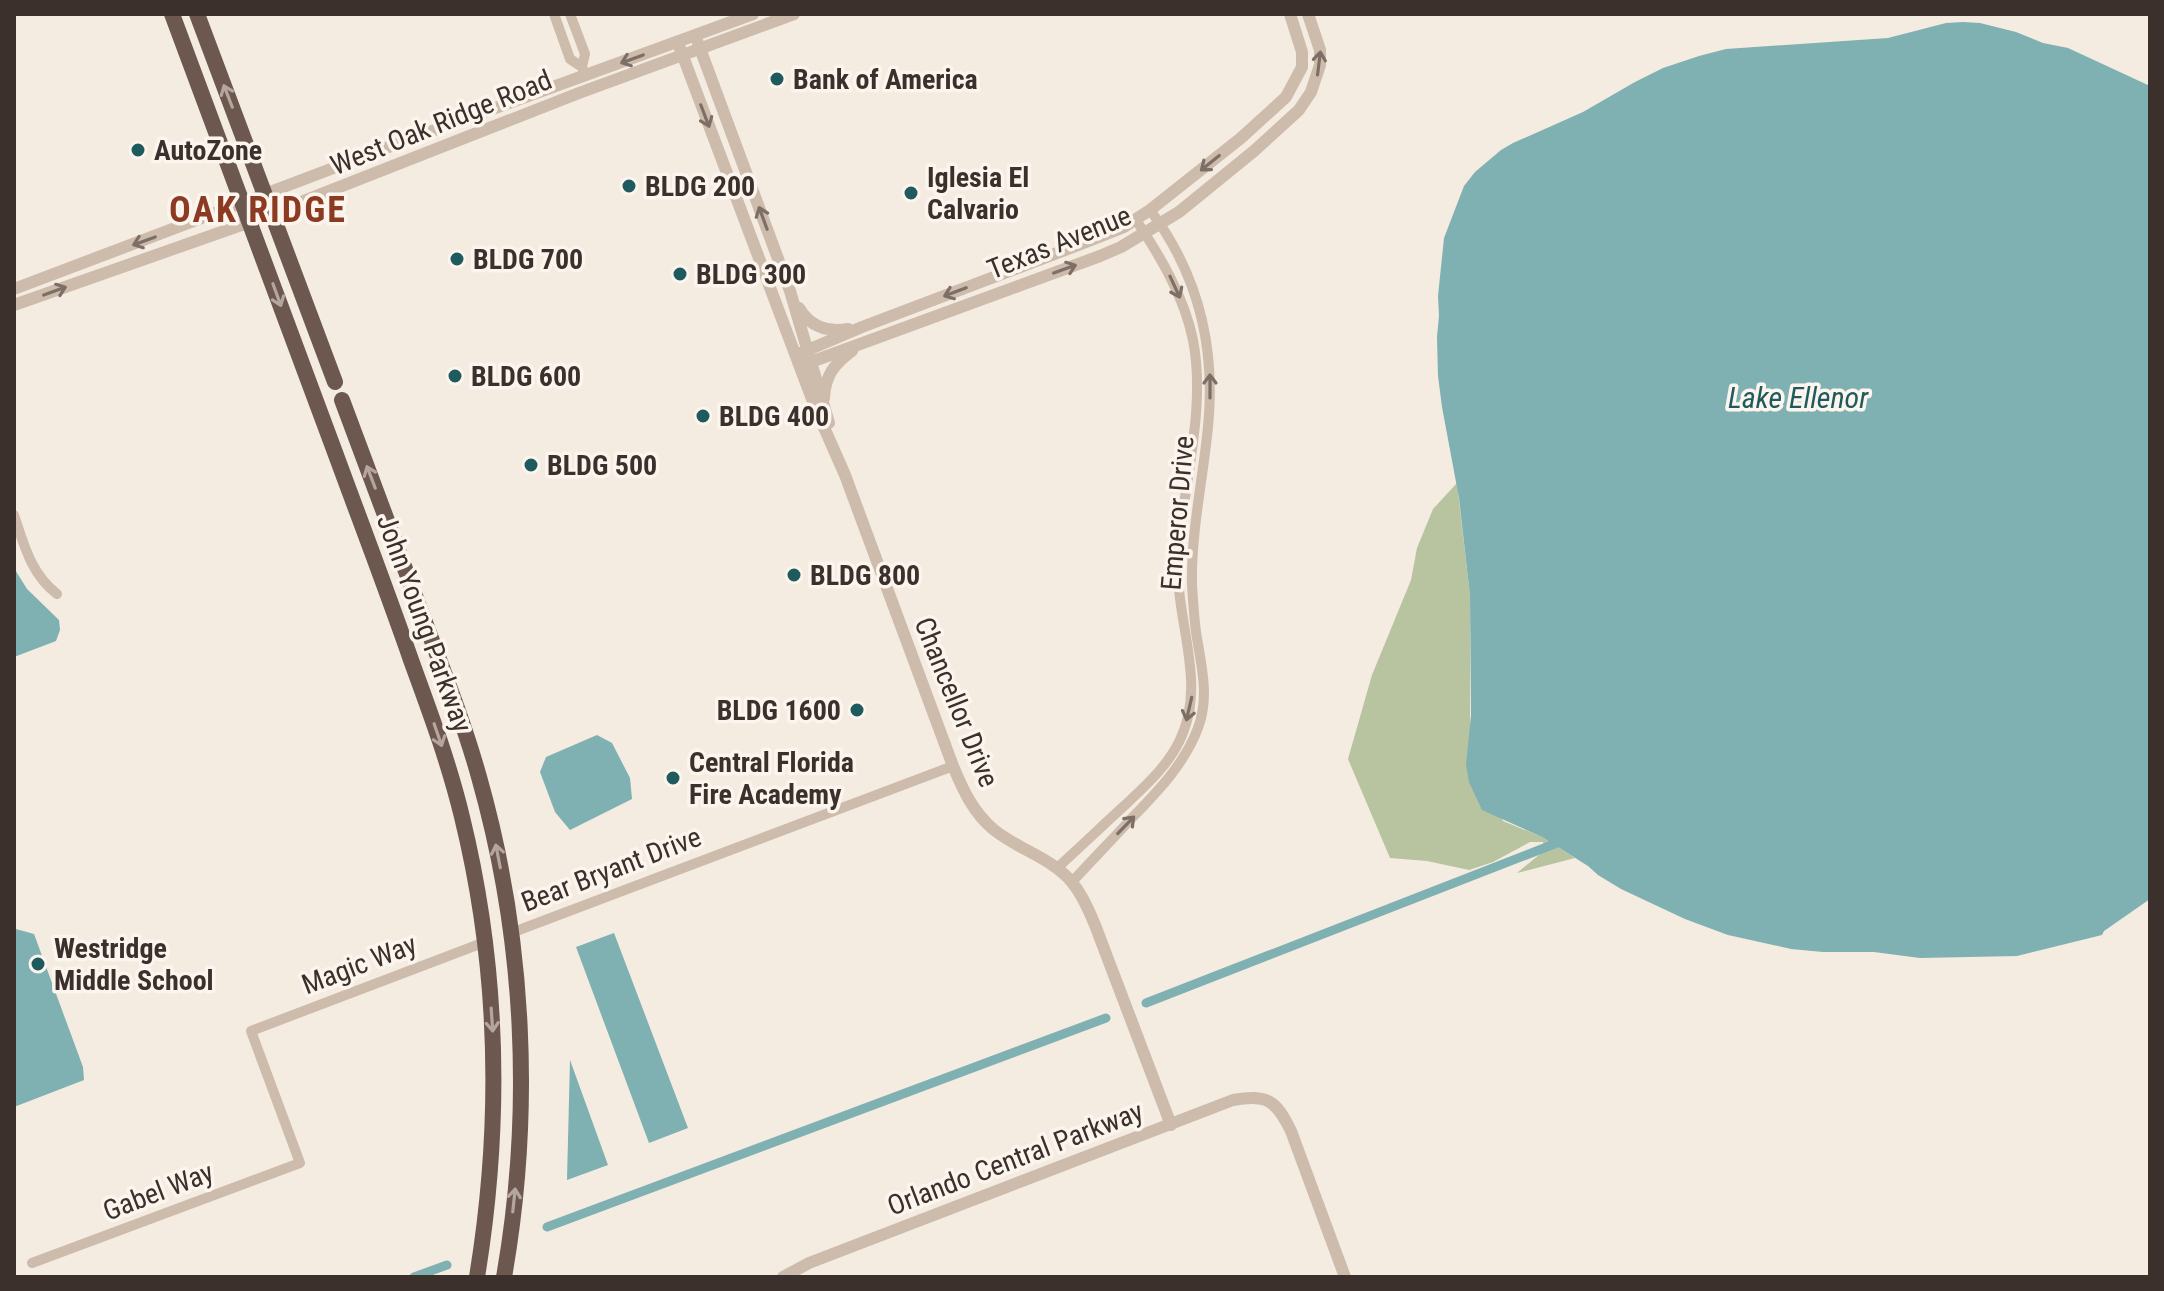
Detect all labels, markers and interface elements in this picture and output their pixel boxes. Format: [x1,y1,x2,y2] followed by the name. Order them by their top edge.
[1311,50,1326,77] one-way arrow
[619,53,644,68] one-way arrow
[326,63,557,182] street label: West Oak Ridge Road
[793,63,978,96] place label: Bank of America
[768,70,786,88] marker: Bank of America
[220,84,234,109] one-way arrow
[699,103,713,127] one-way arrow
[154,134,262,167] place label: AutoZone
[129,141,147,159] marker: AutoZone
[1200,154,1220,172] one-way arrow
[927,161,1029,226] place label: Iglesia El Calvario
[645,170,755,203] place label: BLDG 200
[620,177,638,195] marker: BLDG 200
[902,184,920,202] marker: Iglesia El Calvario
[169,189,347,231] district label: OAK RIDGE
[983,199,1136,286] street label: Texas Avenue
[754,206,769,231] one-way arrow
[132,234,157,249] one-way arrow
[473,243,583,276] place label: BLDG 700
[448,250,466,268] marker: BLDG 700
[696,258,806,291] place label: BLDG 300
[1052,261,1077,275] one-way arrow
[671,265,689,283] marker: BLDG 300
[1168,275,1183,299] one-way arrow
[42,282,67,297] one-way arrow
[271,282,285,307] one-way arrow
[943,286,968,300] one-way arrow
[471,360,581,393] place label: BLDG 600
[446,367,464,385] marker: BLDG 600
[1202,373,1218,400] one-way arrow
[1728,380,1869,415] water label: Lake Ellenor
[719,400,829,433] place label: BLDG 400
[694,407,712,425] marker: BLDG 400
[1154,434,1201,592] street label: Emperor Drive
[547,449,657,482] place label: BLDG 500
[522,456,540,474] marker: BLDG 500
[362,465,377,490] one-way arrow
[370,510,479,737] street label: John Young Parkway
[810,559,920,592] place label: BLDG 800
[785,566,803,584] marker: BLDG 800
[907,612,1006,792] street label: Chancellor Drive
[717,694,841,727] place label: BLDG 1600
[1181,696,1196,722] one-way arrow
[848,701,866,719] marker: BLDG 1600
[431,722,446,747] one-way arrow
[689,746,854,811] place label: Central Florida Fire Academy
[664,769,682,787] marker: Central Florida Fire Academy
[1116,815,1135,835] one-way arrow
[517,820,706,919] street label: Bear Bryant Drive
[489,843,504,869] one-way arrow
[297,927,421,1001] street label: Magic Way
[54,932,214,997] place label: Westridge Middle School
[29,955,47,973] marker: Westridge Middle School
[485,1006,500,1033] one-way arrow
[883,1094,1148,1222] street label: Orlando Central Parkway
[98,1155,218,1228] street label: Gabel Way
[507,1187,522,1214] one-way arrow

